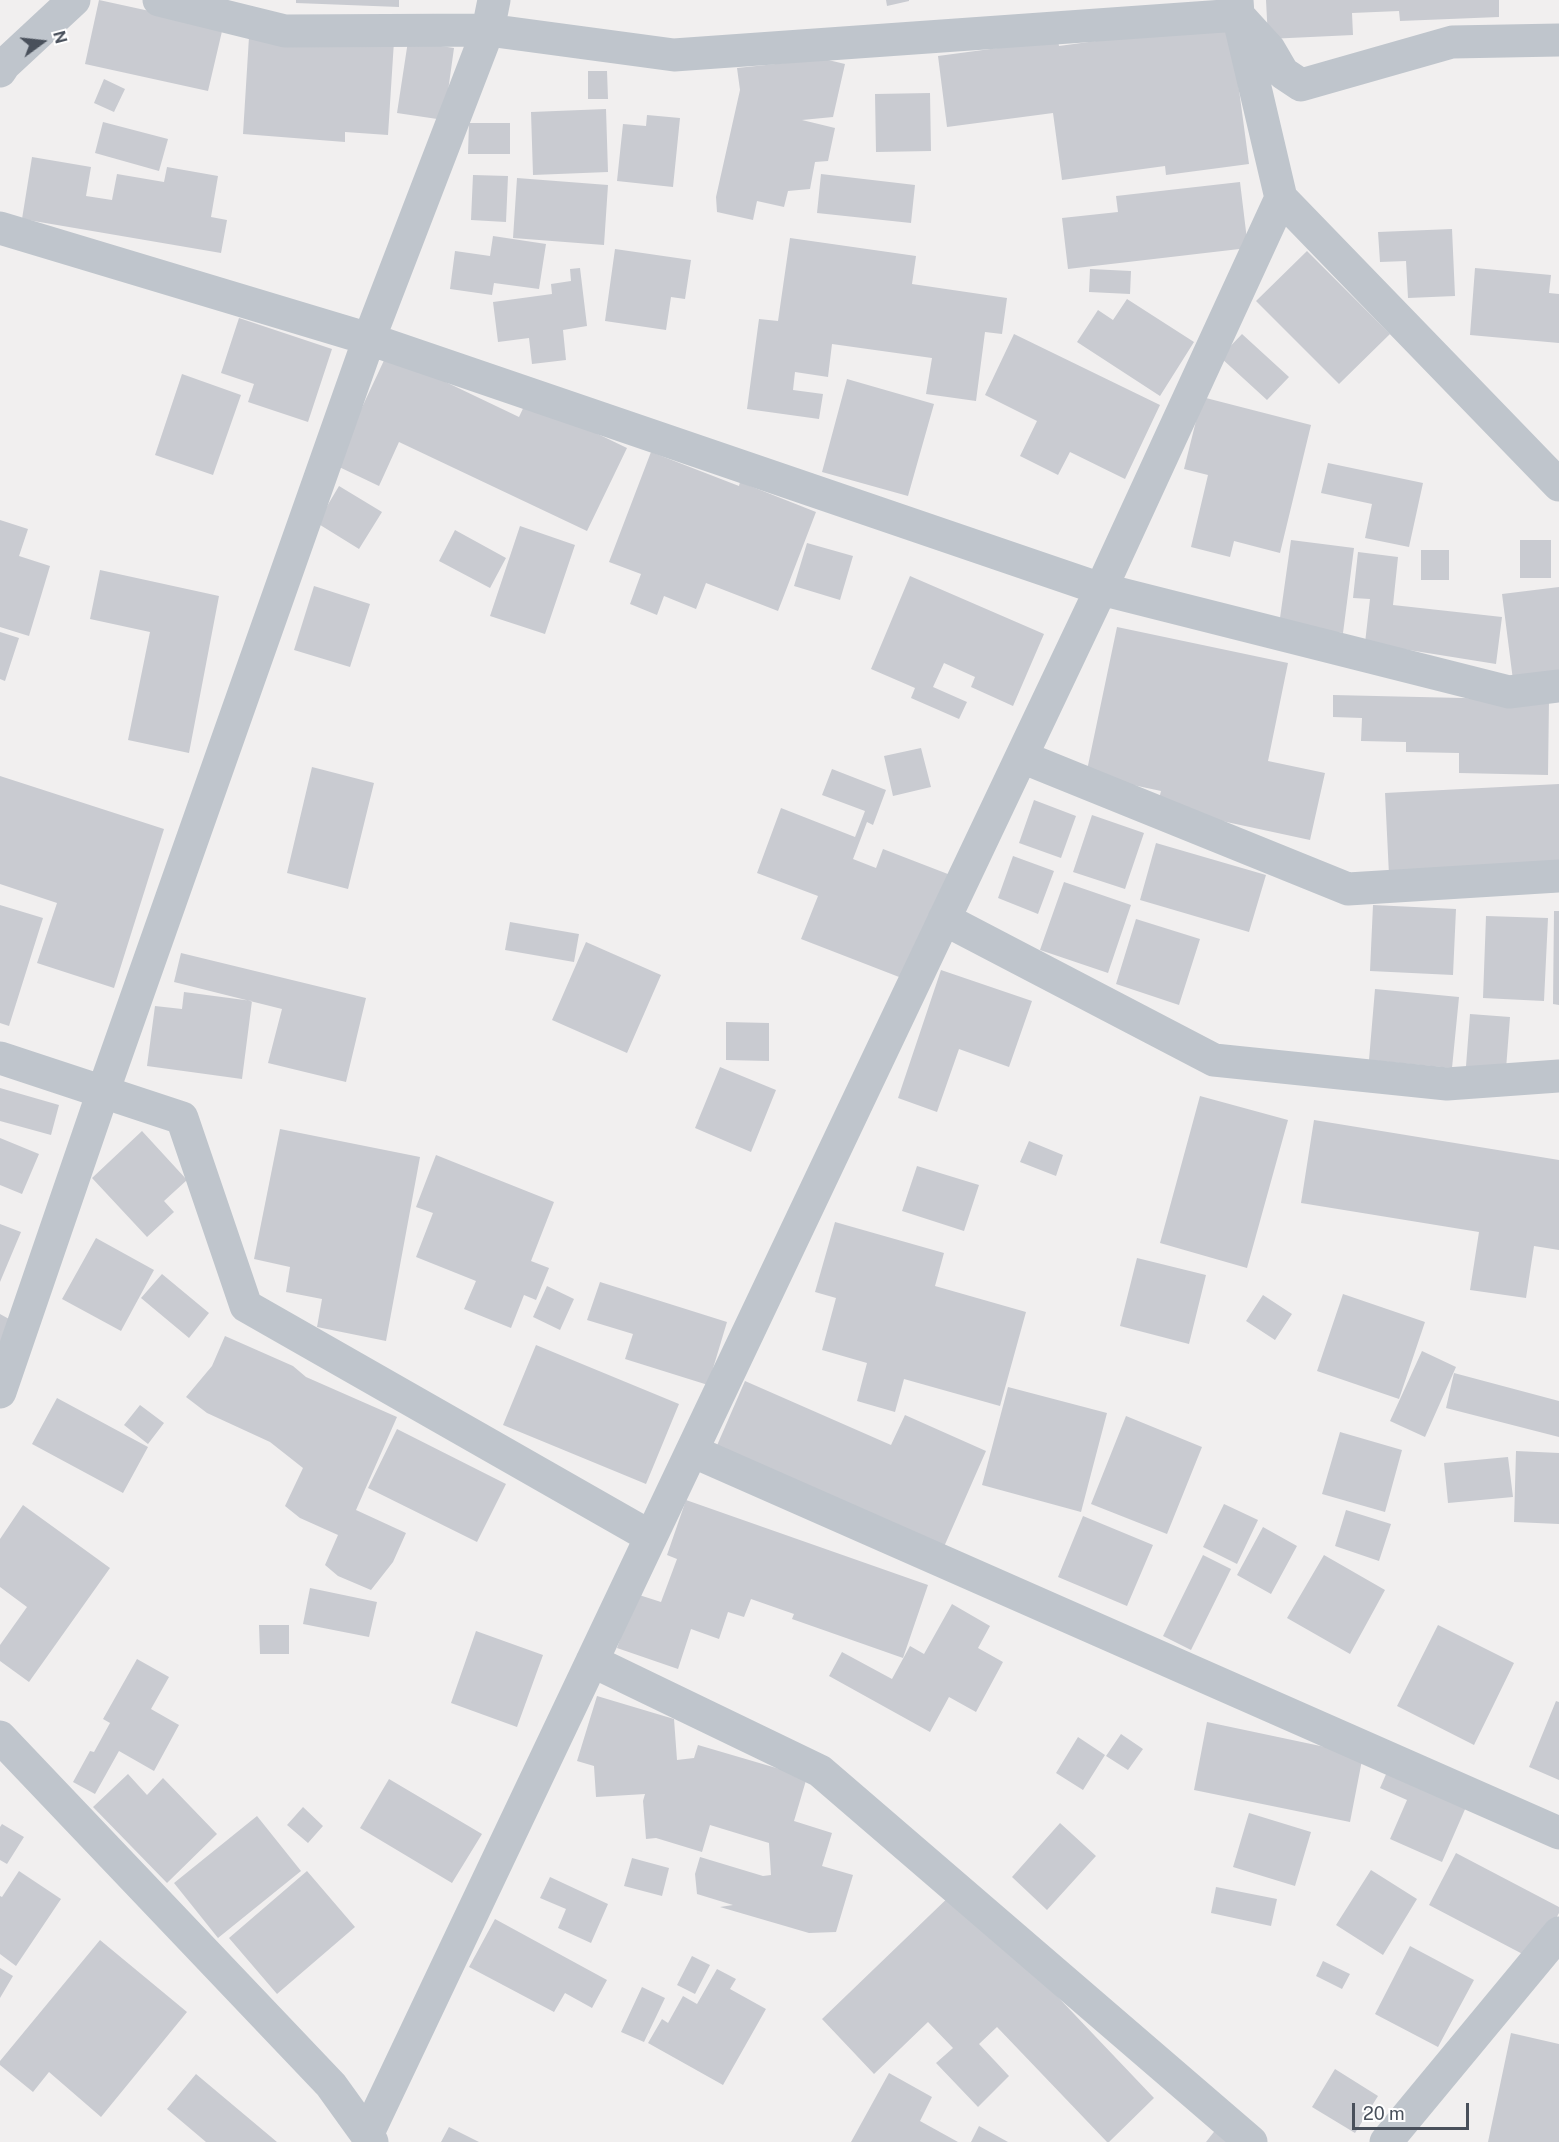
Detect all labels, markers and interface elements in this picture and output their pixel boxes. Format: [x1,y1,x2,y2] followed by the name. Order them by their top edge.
[12,12,72,72] north arrow
[49,29,71,46] text: N
[1355,2091,1472,2129] scale bar
[1363,2103,1405,2124] text: 20 m

